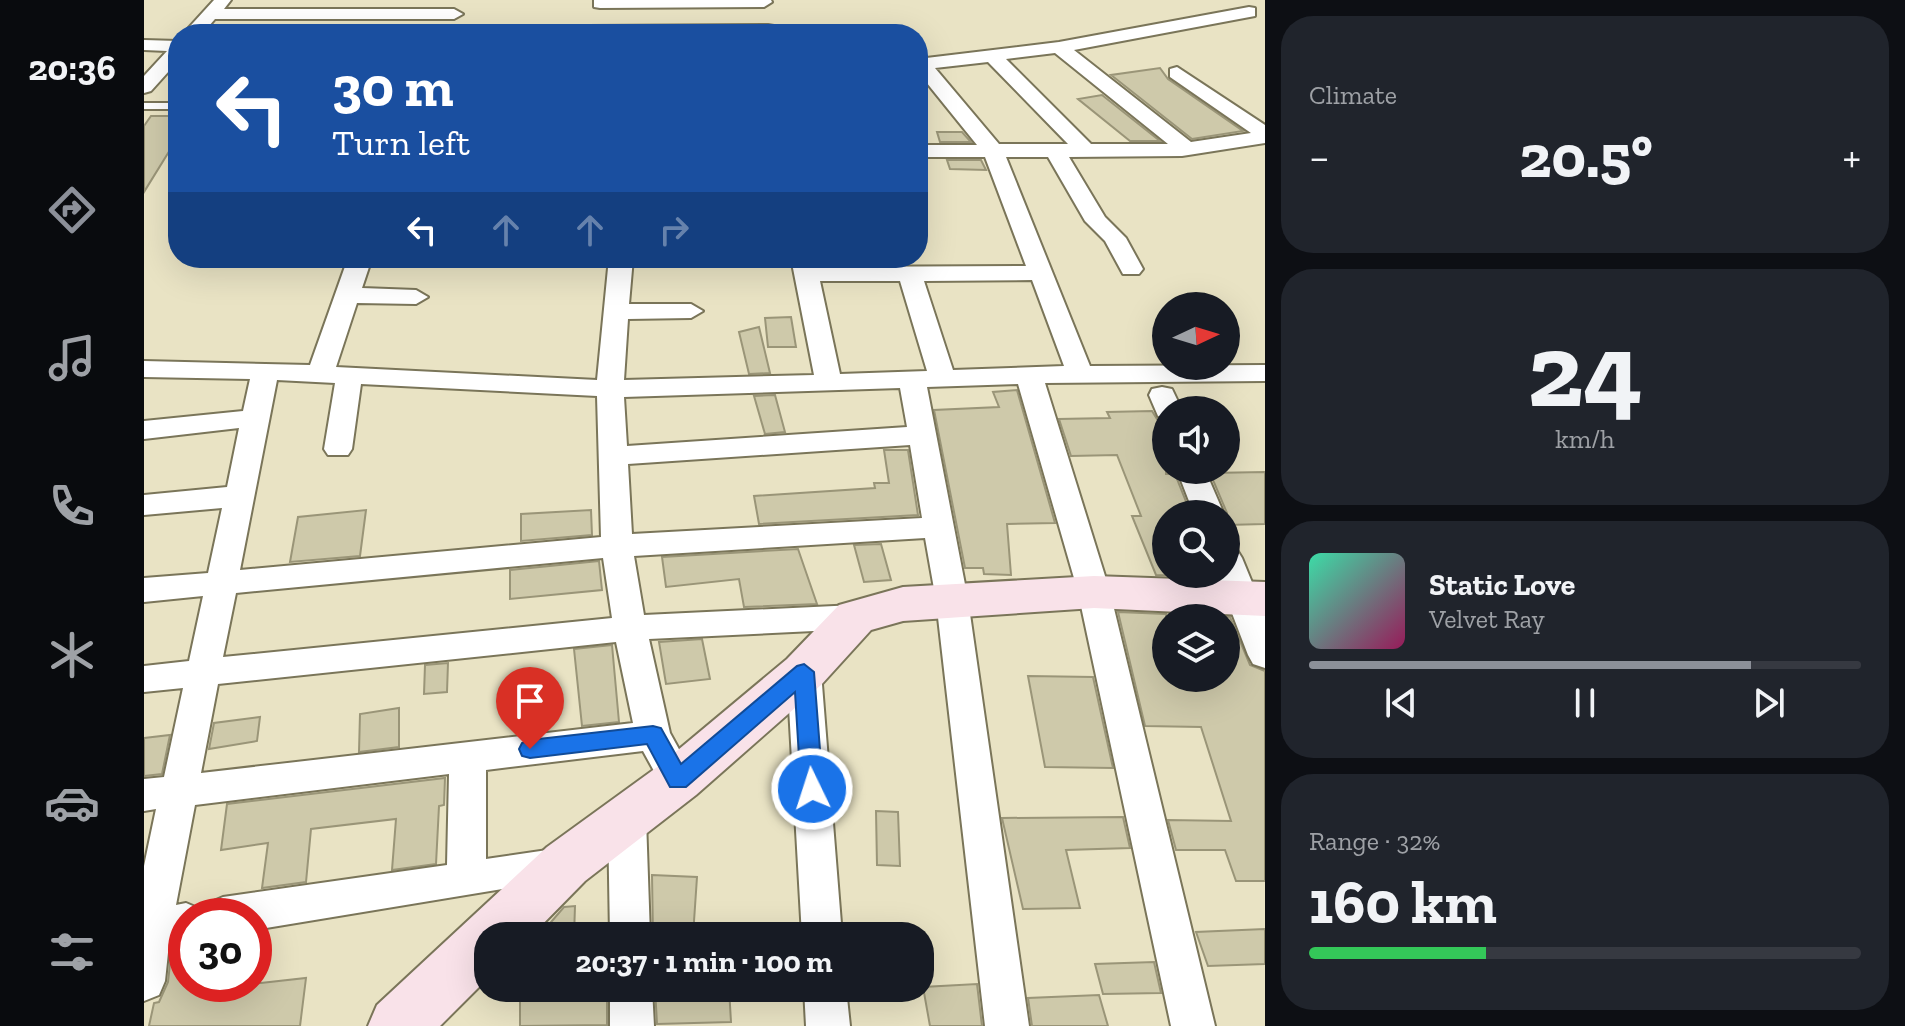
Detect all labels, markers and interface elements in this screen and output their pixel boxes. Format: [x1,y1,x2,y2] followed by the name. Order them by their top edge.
[28,46,116,89] text: 20:36
[332,53,454,120] text: 30 m
[200,56,304,160] icon: left
[1309,79,1397,111] text: Climate
[1519,120,1653,192] text: 20.5°
[332,121,470,164] text: Turn left
[1309,130,1330,183] text: −
[1842,130,1861,183] text: +
[44,182,100,238] icon: directions
[400,208,444,252] icon: left
[484,208,528,252] icon: ahead
[568,208,612,252] icon: ahead
[652,208,696,252] icon: right
[1152,292,1240,380] north arrow
[1152,292,1240,692] map controls
[1527,308,1643,433] text: 24
[44,330,100,386] icon: music
[1152,396,1240,484] button: sound
[1555,423,1615,455] text: km/h
[44,478,100,534] icon: phone
[1152,500,1240,588] button: search
[1429,567,1575,603] text: Static Love
[1429,603,1545,635] text: Velvet Ray
[1152,604,1240,692] button: layers
[44,627,100,683] icon: climate
[496,667,564,749] pin
[508,679,552,723] icon: arrive
[1379,681,1423,725] icon: previous
[1563,681,1607,725] icon: pause
[1747,681,1791,725] icon: next
[770,747,854,831] position arrow
[44,775,100,831] icon: car
[1309,825,1440,857] text: Range · 32%
[1309,866,1497,938] text: 160 km
[168,898,272,1002] speed limit sign: 30
[44,924,100,980] icon: filters
[575,944,833,980] text: 20:37 · 1 min · 100 m

